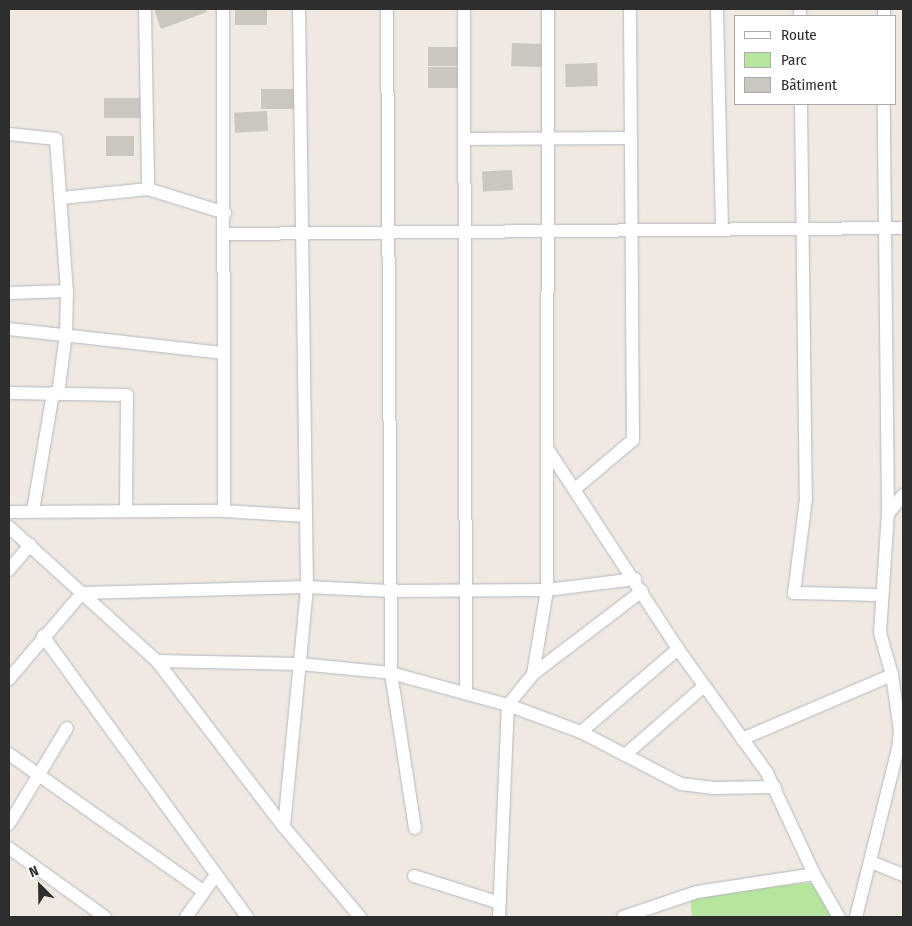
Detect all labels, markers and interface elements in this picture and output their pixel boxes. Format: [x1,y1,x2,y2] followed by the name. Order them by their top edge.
[734,15,897,105] legend
[781,26,817,44] text: Route
[781,51,807,69] text: Parc
[781,76,837,94] text: Bâtiment
[15,861,65,911] north arrow
[27,862,41,881] text: N

